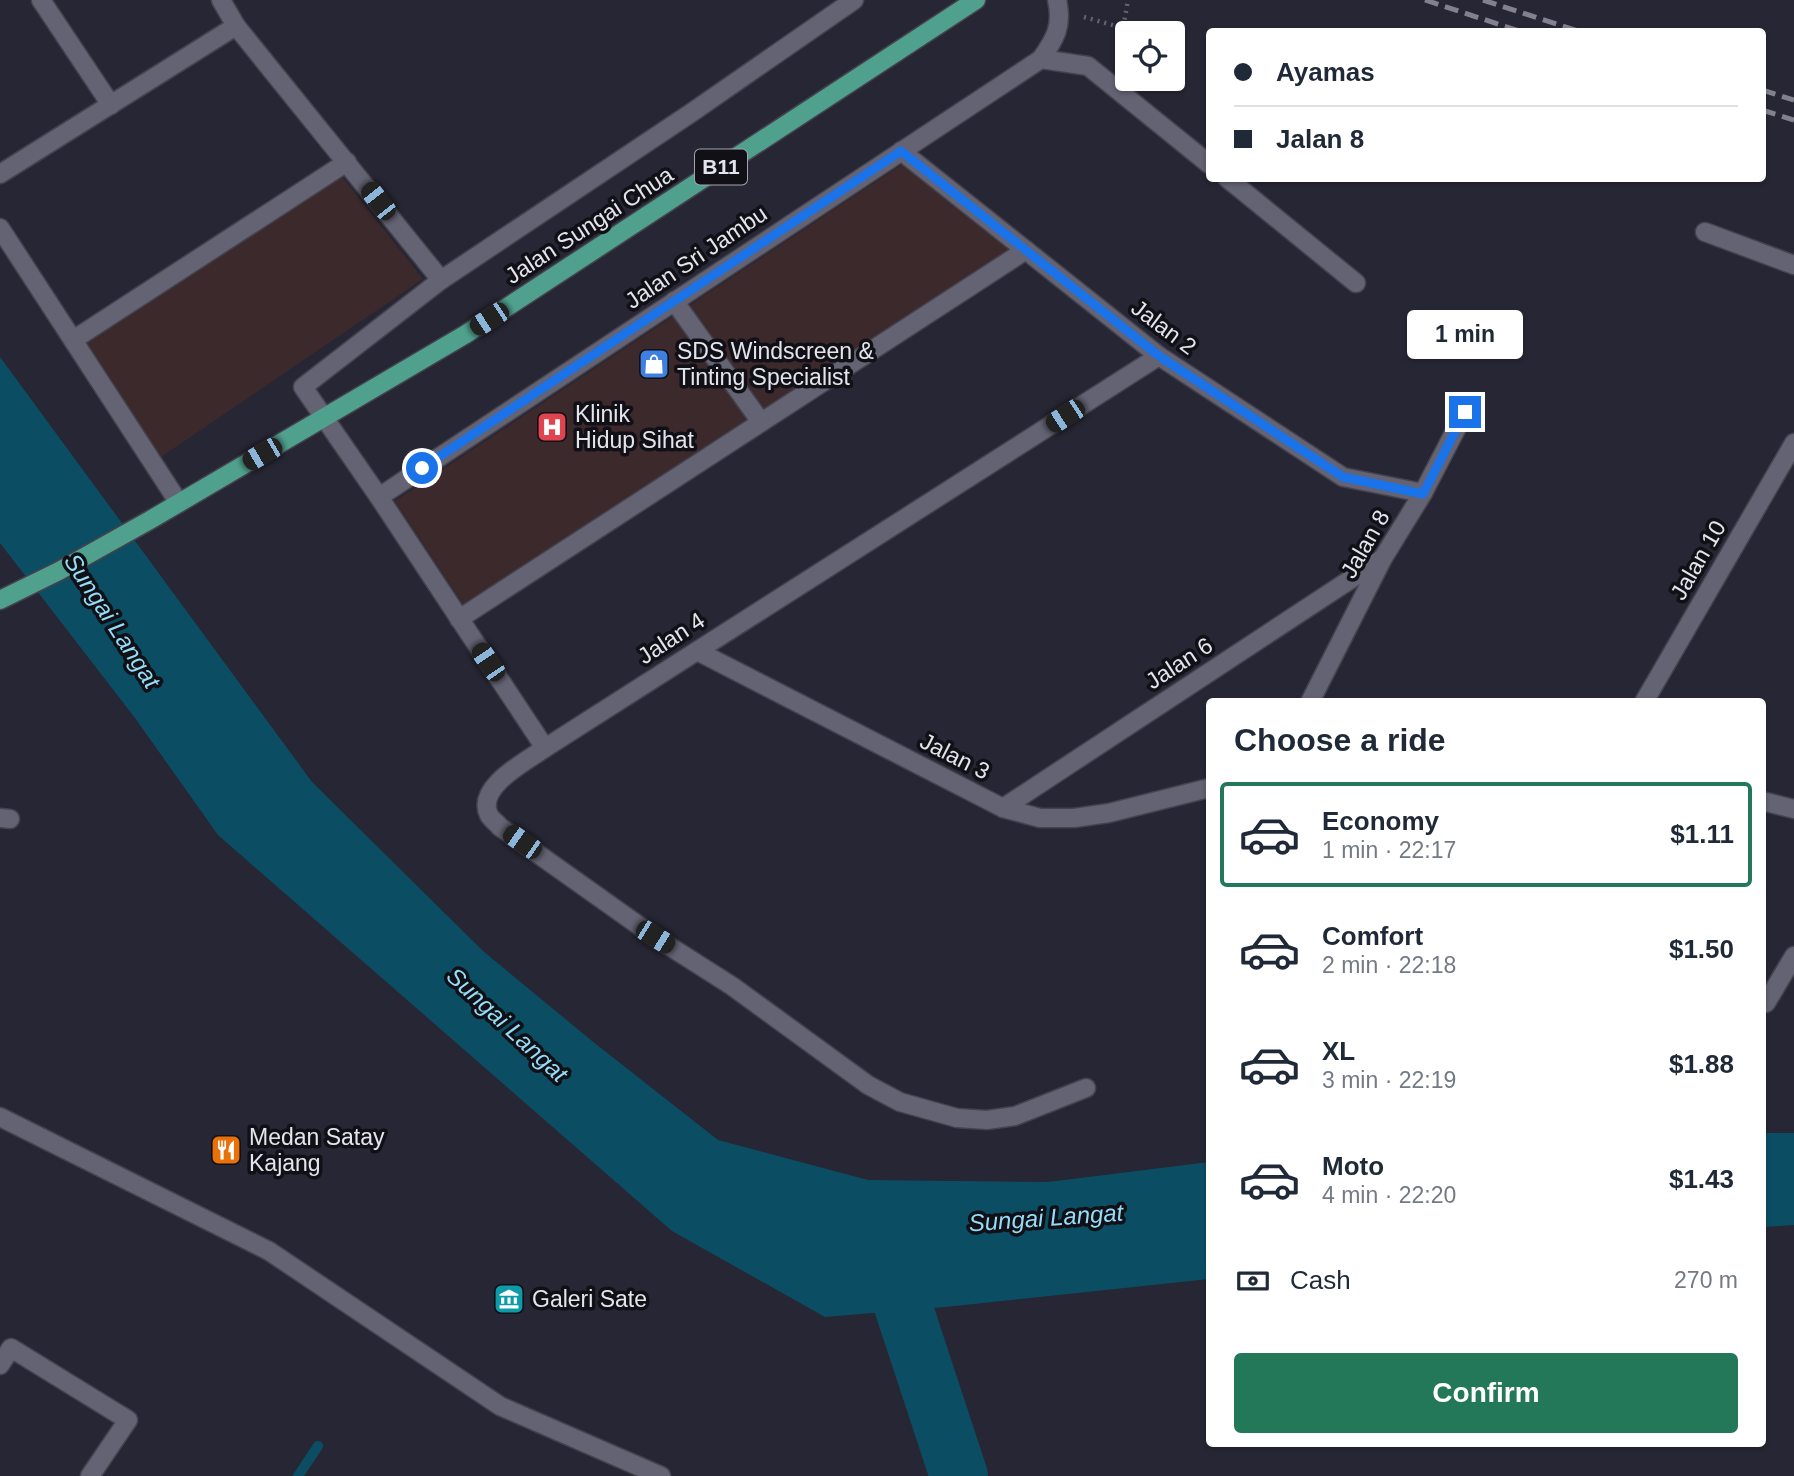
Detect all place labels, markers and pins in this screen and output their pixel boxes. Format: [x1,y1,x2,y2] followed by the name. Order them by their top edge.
[677,338,874,390] place label: SDS Windscreen & Tinting Specialist
[637,347,671,381] shop icon: SDS Windscreen & Tinting Specialist
[575,401,695,453] place label: Klinik Hidup Sihat
[535,410,569,444] hospital icon: Klinik Hidup Sihat
[249,1124,385,1176] place label: Medan Satay Kajang
[209,1133,243,1167] restaurant icon: Medan Satay Kajang
[492,1282,526,1316] museum icon: Galeri Sate
[532,1286,647,1312] place label: Galeri Sate

